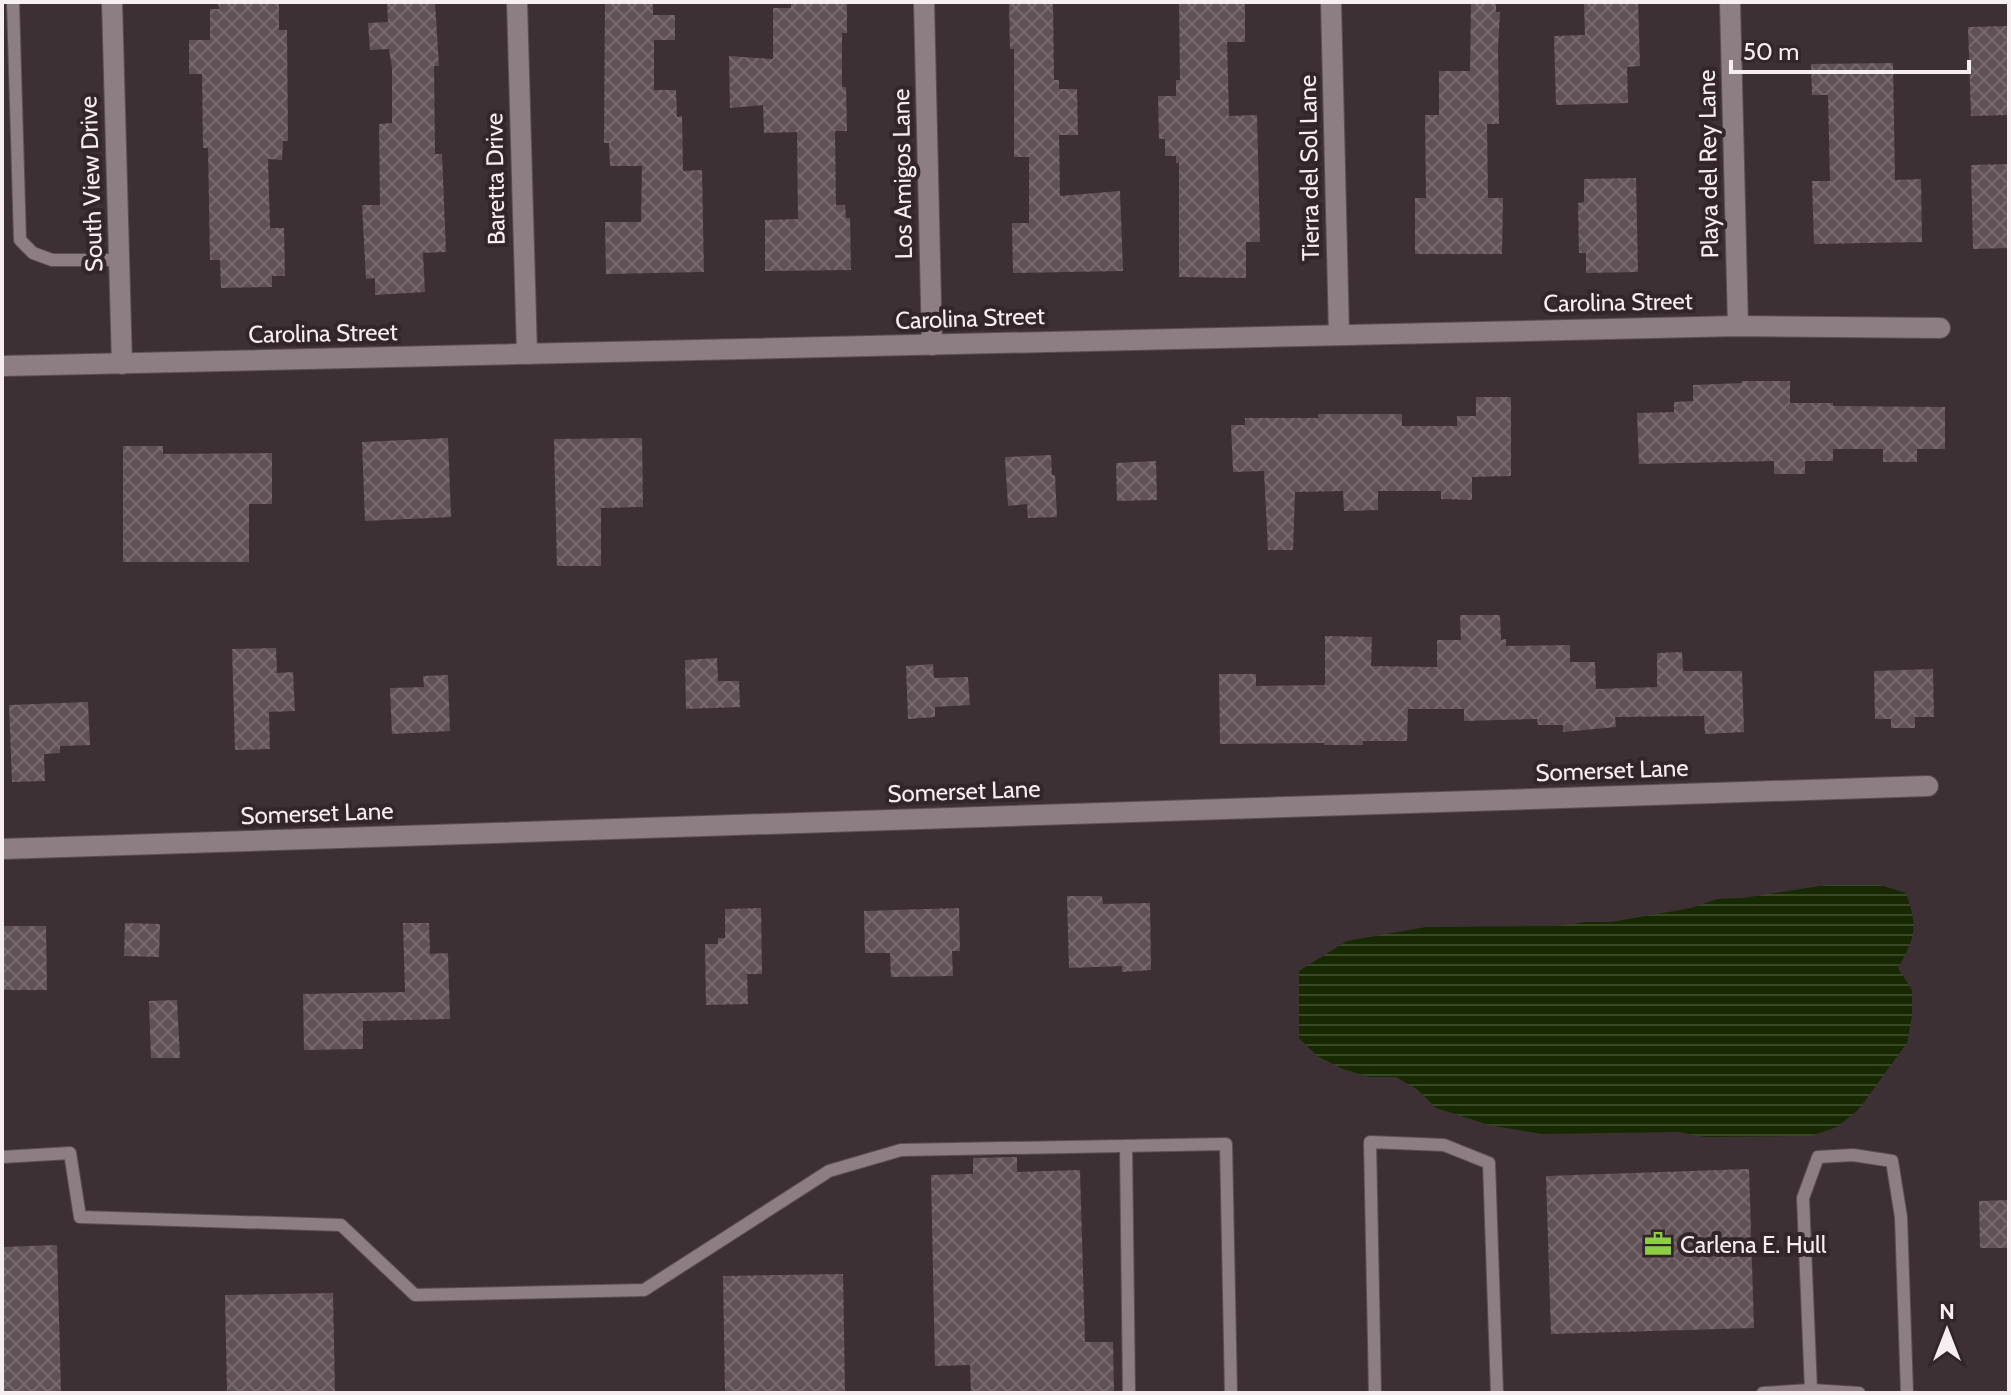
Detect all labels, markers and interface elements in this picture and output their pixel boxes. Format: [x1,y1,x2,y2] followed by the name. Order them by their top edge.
[1731,24,1969,74] scale bar
[1743,37,1799,66] text: 50 m
[1692,69,1724,259] street label: Playa del Rey Lane
[1293,75,1325,261] street label: Tierra del Sol Lane
[886,88,918,260] street label: Los Amigos Lane
[73,96,109,272] street label: South View Drive
[479,113,511,245] street label: Baretta Drive
[1543,286,1693,318] street label: Carolina Street
[895,301,1045,335] street label: Carolina Street
[248,317,398,349] street label: Carolina Street
[1535,753,1689,787] street label: Somerset Lane
[887,774,1041,808] street label: Somerset Lane
[240,796,394,830] street label: Somerset Lane
[1643,1229,1673,1259] office icon: Carlena E. Hull
[1680,1230,1827,1259] place label: Carlena E. Hull
[1907,1291,1987,1371] north arrow
[1939,1298,1955,1325] text: N

